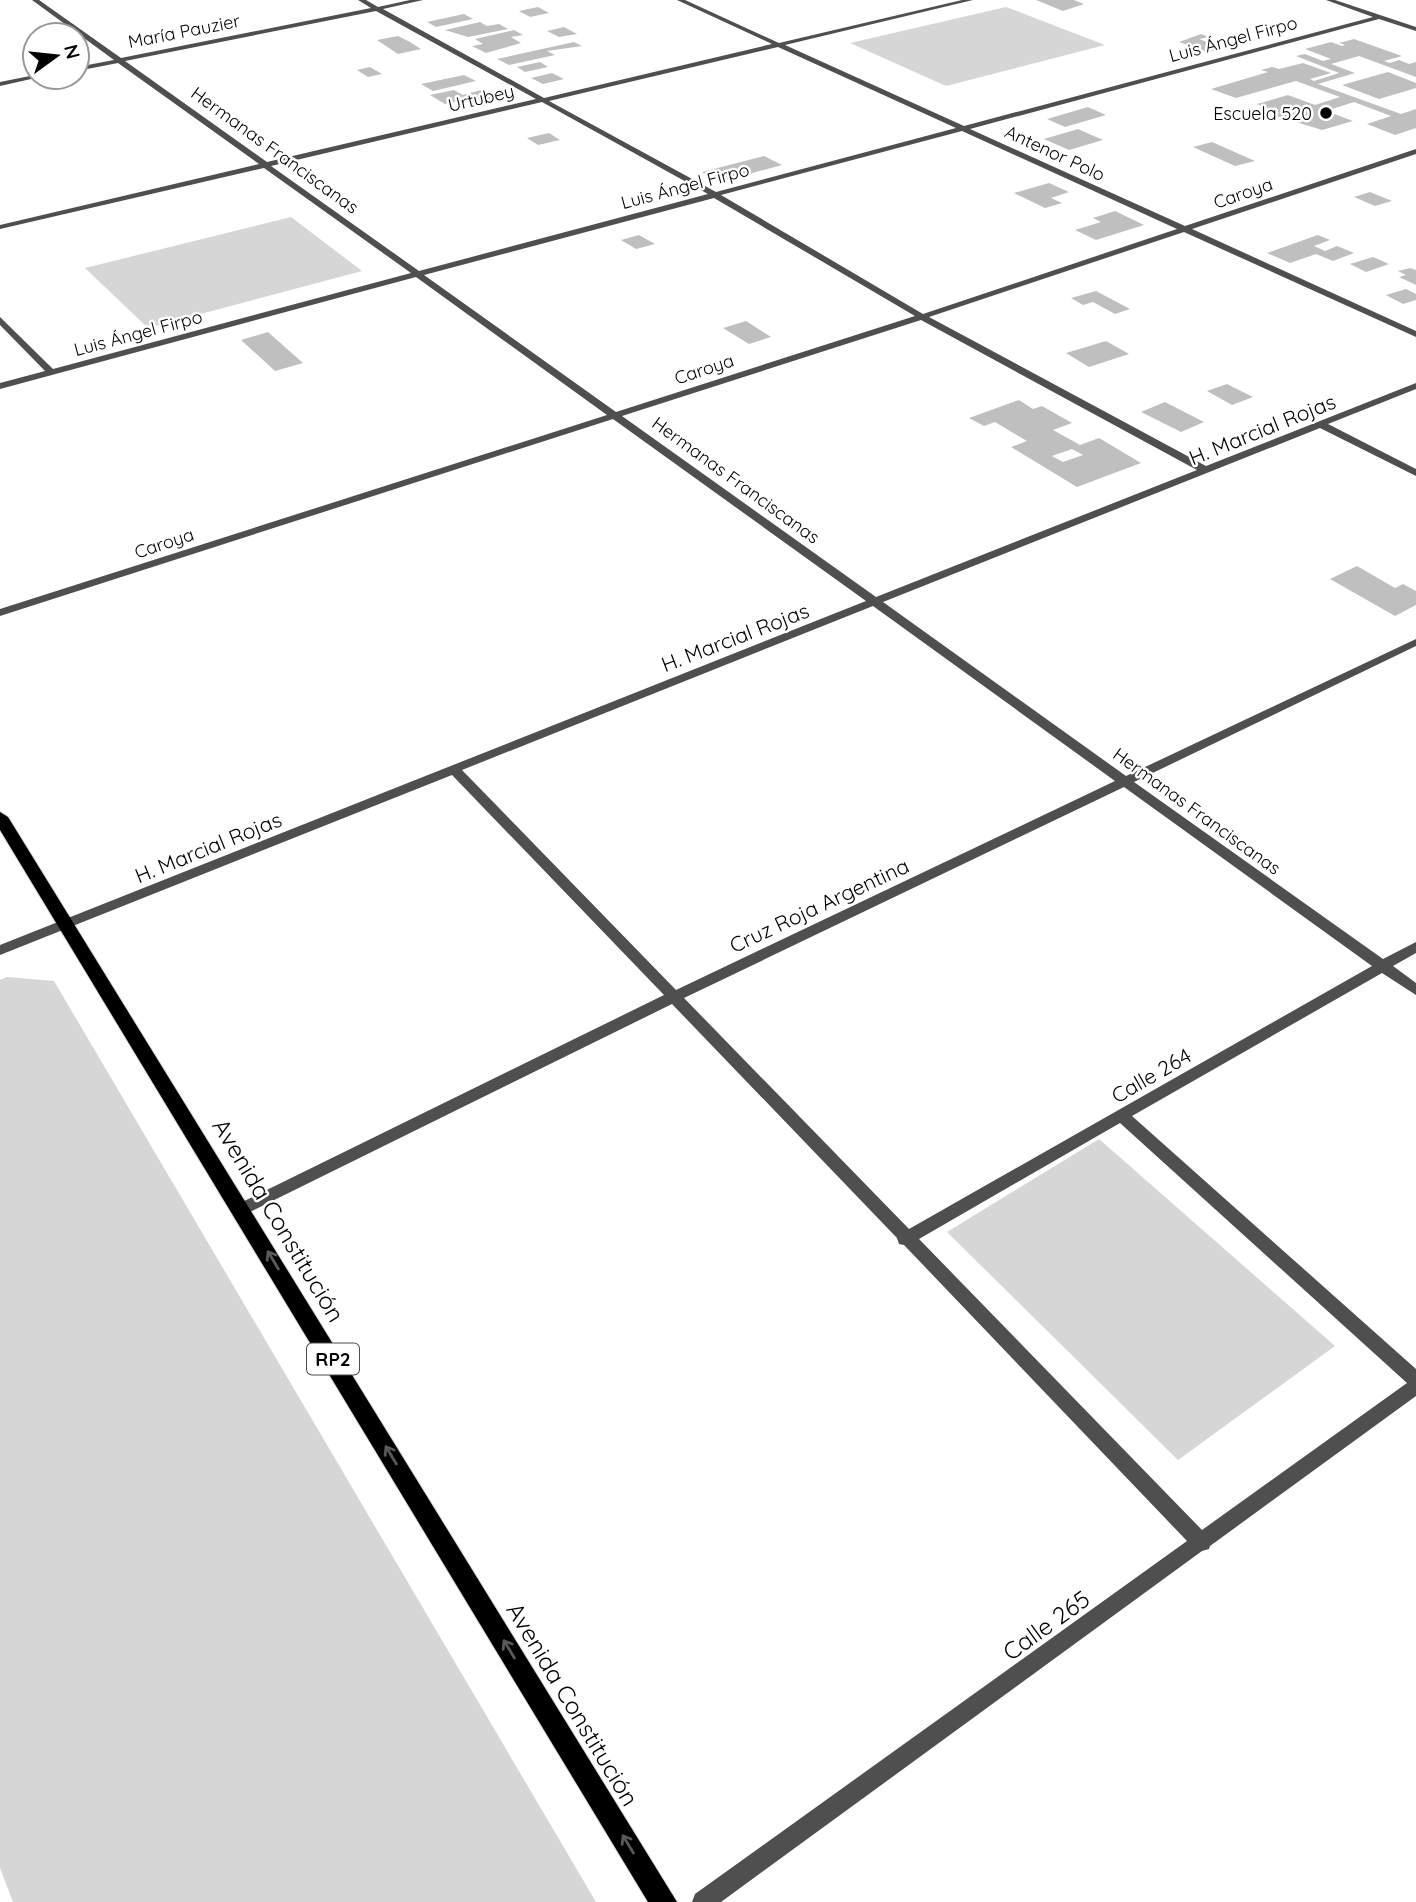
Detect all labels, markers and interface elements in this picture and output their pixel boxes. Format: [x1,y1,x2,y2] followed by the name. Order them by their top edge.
[126,9,242,53] street label: María Pauzier
[1166,11,1300,67] street label: Luis Ángel Firpo
[21,21,91,91] north arrow
[59,42,86,61] text: N
[446,79,516,117] street label: Urtubey
[187,81,363,219] street label: Hermanas Franciscanas
[1213,102,1312,125] place label: Escuela 520
[1318,105,1334,121] marker: Escuela 520
[1001,120,1109,186] street label: Antenor Polo
[618,158,752,214] street label: Luis Ángel Firpo
[1210,172,1276,214] street label: Caroya
[71,305,205,361] street label: Luis Ángel Firpo
[671,349,737,389] street label: Caroya
[1185,388,1339,470] street label: H. Marcial Rojas
[648,411,824,549] street label: Hermanas Franciscanas
[131,523,197,563] street label: Caroya
[658,597,812,677] street label: H. Marcial Rojas
[1109,742,1285,880] street label: Hermanas Franciscanas
[131,806,285,888] street label: H. Marcial Rojas
[725,852,913,958] street label: Cruz Roja Argentina
[1106,1042,1196,1108] street label: Calle 264
[206,1113,352,1327] street label: Avenida Constitución
[266,1251,280,1271] one-way arrow
[307,1344,359,1374] road number: RP2
[384,1445,398,1465] one-way arrow
[997,1583,1095,1667] street label: Calle 265
[500,1597,646,1811] street label: Avenida Constitución
[502,1640,516,1660] one-way arrow
[620,1834,634,1854] one-way arrow

